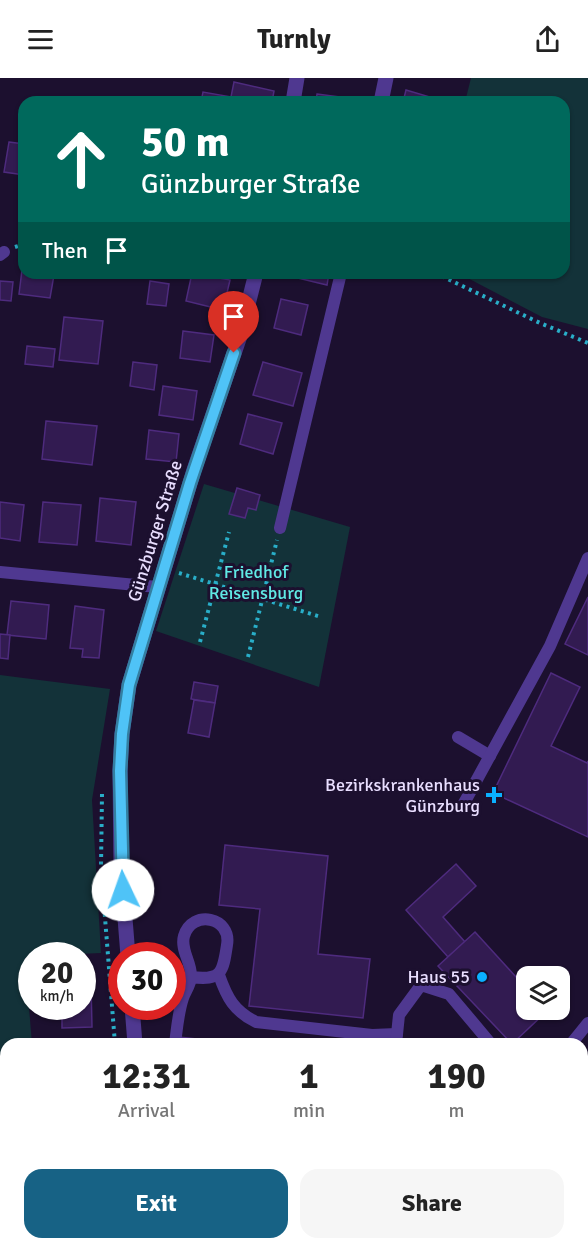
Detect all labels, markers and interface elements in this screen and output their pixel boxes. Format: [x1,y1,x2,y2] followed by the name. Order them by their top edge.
[24,23,57,56] icon: menu
[257,23,331,56] text: Turnly
[531,23,564,56] icon: share
[141,117,230,168] text: 50 m
[42,120,120,198] icon: ahead
[141,168,361,201] text: Günzburger Straße
[100,234,133,267] icon: arrive
[42,237,88,264] text: Then
[208,291,259,353] pin
[217,300,250,333] icon: arrive
[123,458,187,604] street label: Günzburger Straße
[209,561,303,604] park label: Friedhof Reisensburg
[325,774,480,817] place label: Bezirkskrankenhaus Günzburg
[485,786,503,804] marker: Bezirkskrankenhaus Günzburg
[91,858,155,922] position arrow
[108,942,186,1020] speed limit sign: 30
[41,955,73,992] text: 20
[408,966,470,988] place label: Haus 55
[516,966,570,1020] map controls
[516,966,570,1020] button: layers
[475,970,489,984] marker: Haus 55
[40,987,74,1005] text: km/h
[102,1054,191,1099] text: 12:31
[299,1054,319,1099] text: 1
[427,1054,486,1099] text: 190
[118,1098,175,1123] text: Arrival
[293,1098,325,1123] text: min
[449,1098,465,1123] text: m
[24,1169,288,1238] button: Exit
[300,1169,564,1238] button: Share

